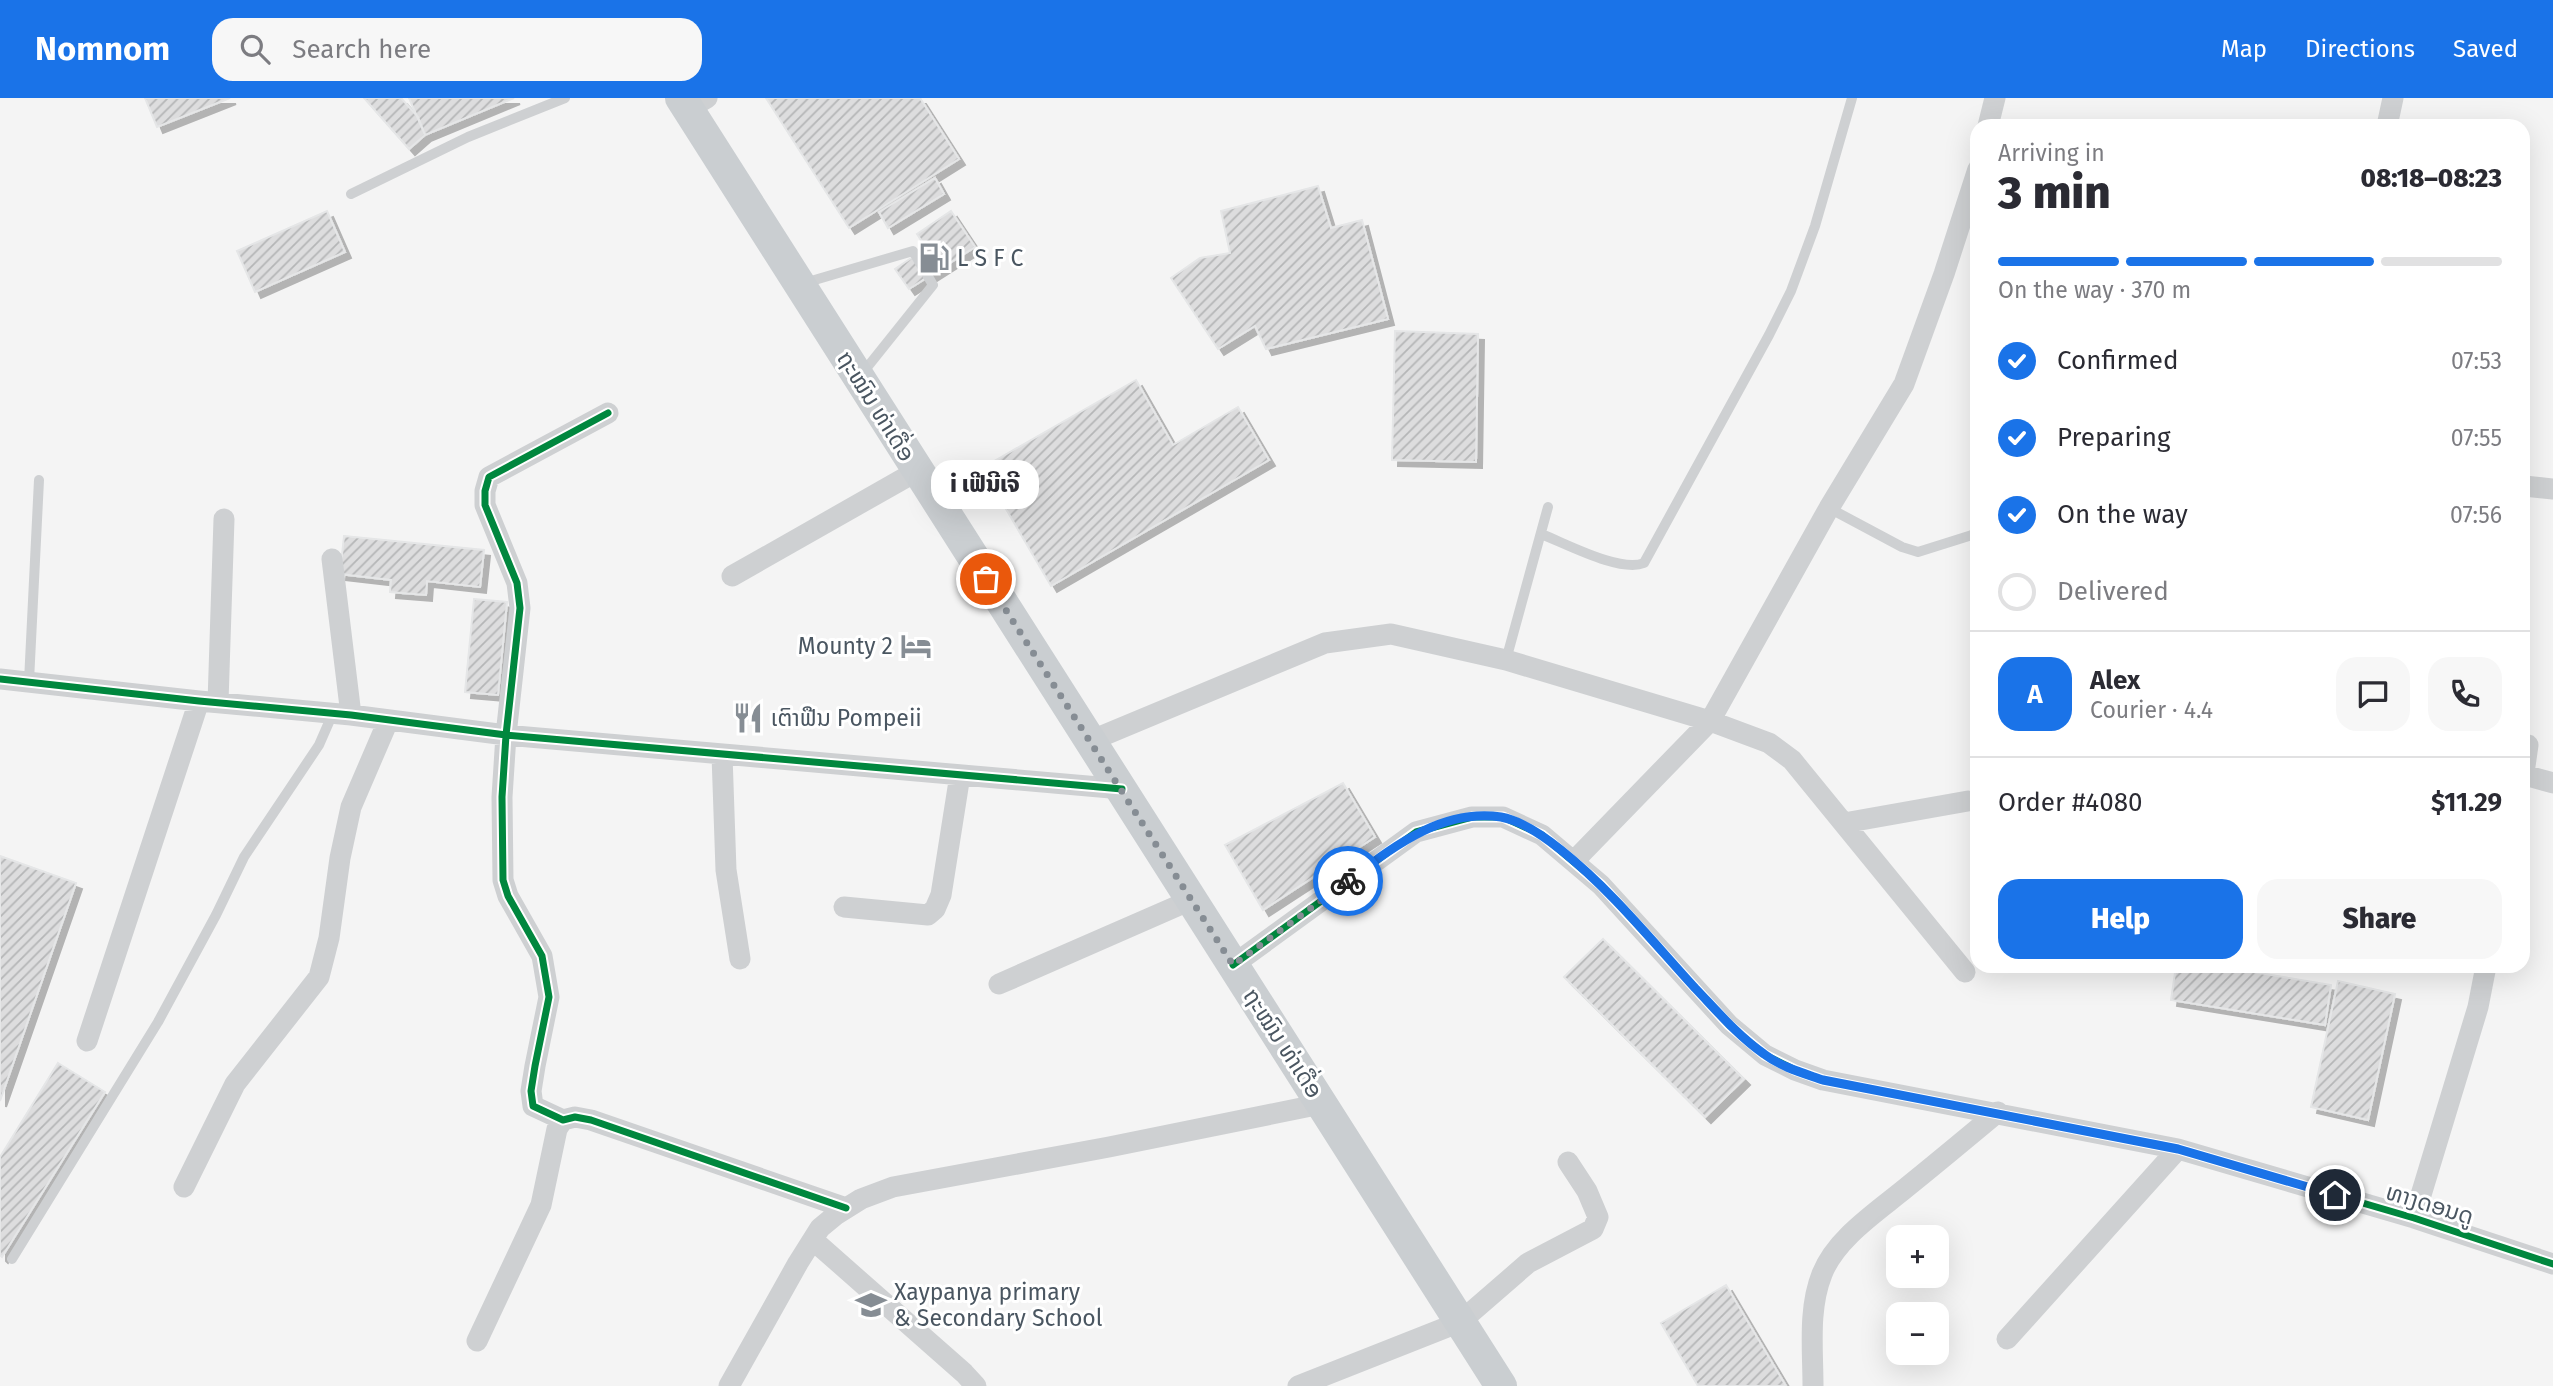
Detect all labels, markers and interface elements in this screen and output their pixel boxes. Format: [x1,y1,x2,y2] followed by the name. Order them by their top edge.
[212,18,702,81] search box
[35,29,170,69] text: Nomnom
[236,30,274,68] icon: search
[292,34,431,65] text: Search here
[2221,35,2267,63] text: Map
[2305,35,2415,63] text: Directions
[2453,35,2518,63] text: Saved
[1998,139,2105,167] text: Arriving in
[2360,163,2502,194] text: 08:18–08:23
[1998,165,2111,220] text: 3 min
[917,241,951,275] fuel station icon: L S F C
[957,244,1024,272] place label: L S F C
[1998,276,2191,304] text: On the way · 370 m
[1998,342,2036,380] icon: check
[831,344,924,467] street label: ຖະໝົນ ທ່າເດື່ອ
[2057,345,2178,376] text: Confirmed
[2451,347,2502,375] text: 07:53
[1998,419,2036,457] icon: check
[2057,422,2170,453] text: Preparing
[2451,424,2502,452] text: 07:55
[932,460,1040,509] callout: i ເຟີນີເຈີ
[950,470,1020,498] text: i ເຟີນີເຈີ
[1998,496,2036,534] icon: check
[2057,499,2188,530] text: On the way
[2450,501,2502,529] text: 07:56
[956,549,1016,609] pin
[967,560,1005,598] icon: bag
[2057,576,2169,607] text: Delivered
[899,629,933,663] hotel icon: Mounty 2
[798,632,893,660] place label: Mounty 2
[2336,657,2410,731] button: chat
[2428,657,2502,731] button: phone
[2090,665,2140,696] text: Alex
[2027,679,2043,710] text: A
[2090,696,2213,724] text: Courier · 4.4
[731,701,765,735] restaurant icon: ເຕົາຟືນ Pompeii
[771,704,922,732] place label: ເຕົາຟືນ Pompeii
[1998,787,2143,818] text: Order #4080
[2431,787,2502,818] text: $11.29
[1313,846,1383,916] courier
[1329,862,1367,900] icon: bike
[1998,879,2243,959] button: Help
[2257,879,2502,959] button: Share
[1237,981,1331,1103] street label: ຖະໝົນ ທ່າເດື່ອ
[2305,1165,2365,1225] pin
[2316,1176,2354,1214] icon: home
[2382,1177,2477,1232] street label: ທາງດອນດູ
[1886,1225,1949,1365] map controls
[1886,1225,1949,1288] button: +
[894,1278,1103,1332] place label: Xaypanya primary & Secondary School
[854,1288,888,1322] school or university icon: Xaypanya primary & Secondary School
[1886,1302,1949,1365] button: −

